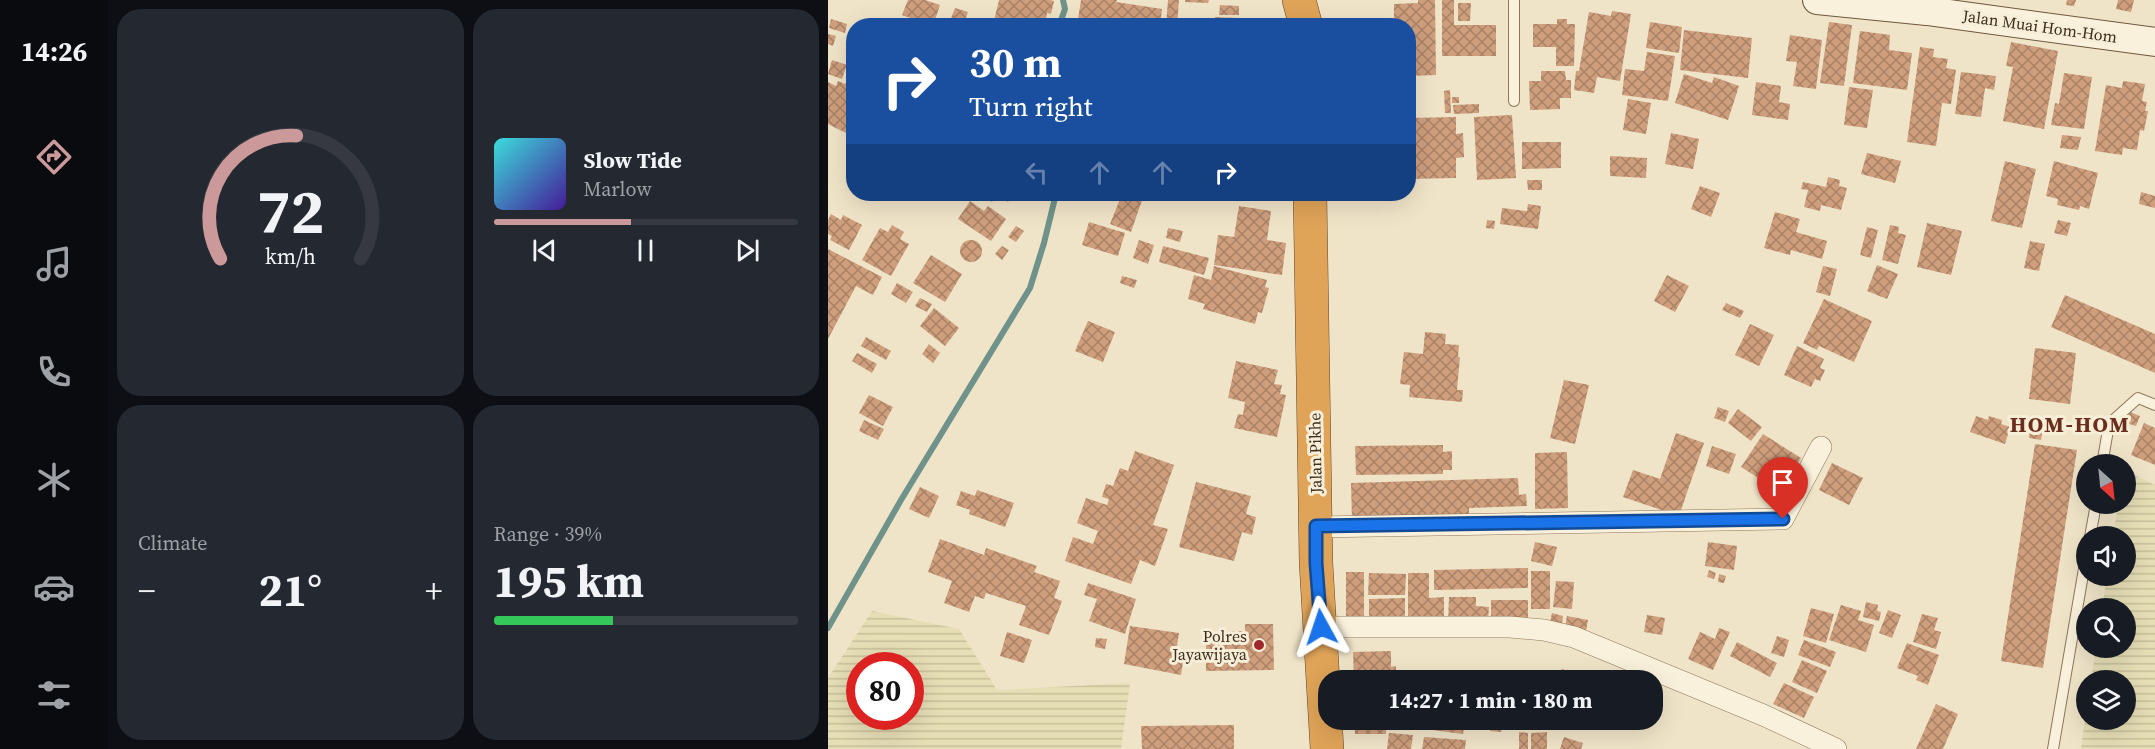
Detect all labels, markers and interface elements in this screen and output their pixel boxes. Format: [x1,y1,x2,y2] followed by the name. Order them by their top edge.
[1960,4,2119,48] street label: Jalan Muai Hom-Hom
[21,33,87,70] text: 14:26
[969,33,1062,91] text: 30 m
[870,42,948,120] icon: right
[969,88,1093,125] text: Turn right
[33,136,75,178] icon: directions
[584,145,682,175] text: Slow Tide
[1020,156,1053,189] icon: left
[1083,156,1116,189] icon: ahead
[1146,156,1179,189] icon: ahead
[1209,156,1242,189] icon: right
[256,169,324,255] text: 72
[584,175,652,203] text: Marlow
[528,234,561,267] icon: previous
[629,234,662,267] icon: pause
[731,234,764,267] icon: next
[33,243,75,285] icon: music
[265,243,316,272] text: km/h
[33,351,75,393] icon: phone
[2010,409,2130,439] district label: HOM-HOM
[1303,412,1327,495] street label: Jalan Pikhe
[2076,454,2136,514] north arrow
[2076,454,2136,730] map controls
[1757,457,1808,519] pin
[33,459,75,501] icon: climate
[1766,466,1799,499] icon: arrive
[494,520,602,548] text: Range · 39%
[2076,526,2136,586] button: sound
[138,529,207,557] text: Climate
[494,550,644,612] text: 195 km
[258,559,322,621] text: 21°
[33,566,75,608] icon: car
[138,568,156,613] text: −
[425,568,442,613] text: +
[1289,595,1353,659] position arrow
[2076,598,2136,658] button: search
[1171,625,1248,665] place label: Polres Jayawijaya
[1252,638,1266,652] marker: Polres Jayawijaya
[846,652,924,730] speed limit sign: 80
[2076,670,2136,730] button: layers
[33,674,75,716] icon: filters
[1389,685,1592,715] text: 14:27 · 1 min · 180 m

